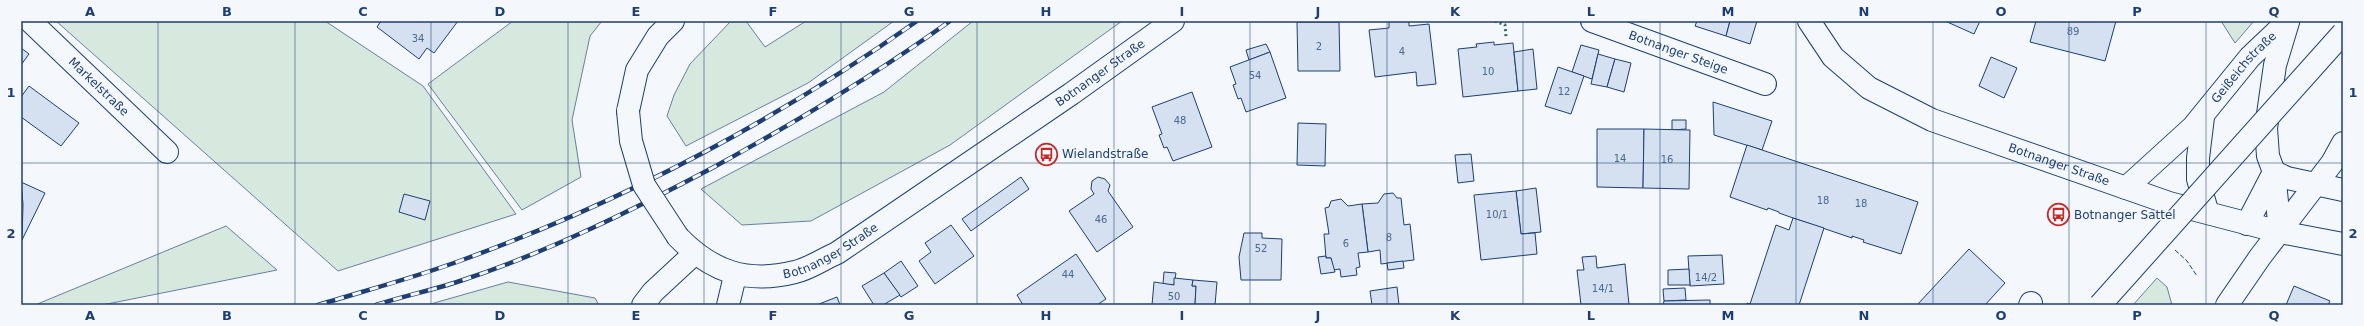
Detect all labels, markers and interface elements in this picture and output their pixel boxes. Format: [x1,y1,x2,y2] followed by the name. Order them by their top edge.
[85,4,95,19] text: A
[222,4,232,19] text: B
[358,4,368,19] text: C
[495,4,506,19] text: D
[632,4,640,19] text: E
[769,4,777,19] text: F
[904,4,914,19] text: G
[1041,4,1051,19] text: H
[1180,4,1184,19] text: I
[1315,4,1320,19] text: J
[1450,4,1461,19] text: K
[1587,4,1595,19] text: L
[1722,4,1734,19] text: M
[1859,4,1869,19] text: N
[1995,4,2007,19] text: O
[2132,4,2142,19] text: P
[2268,4,2280,19] text: Q
[2067,26,2079,37] house number: 89
[1627,28,1730,77] street label: Botnanger Steige
[2208,29,2279,106] street label: Geißeichstraße
[412,33,424,44] house number: 34
[1053,36,1148,109] street label: Botnanger Straße
[1316,41,1322,52] house number: 2
[1399,46,1405,57] house number: 4
[66,55,132,119] street label: Markelstraße
[1482,66,1494,77] house number: 10
[1249,70,1261,81] house number: 54
[6,85,16,100] text: 1
[2348,85,2358,100] text: 1
[1558,86,1570,97] house number: 12
[1174,115,1186,126] house number: 48
[2007,140,2111,189] street label: Botnanger Straße
[1033,141,1059,167] bus stop icon: Wielandstraße
[1062,147,1148,161] place label: Wielandstraße
[1614,153,1626,164] house number: 14
[1661,154,1673,165] house number: 16
[1817,195,1829,206] house number: 18
[1855,198,1867,209] house number: 18
[2045,202,2071,228] bus stop icon: Botnanger Sattel
[2074,208,2176,222] place label: Botnanger Sattel
[1486,209,1508,220] house number: 10/1
[1095,214,1107,225] house number: 46
[782,220,881,281] street label: Botnanger Straße
[6,226,16,241] text: 2
[2348,226,2358,241] text: 2
[1386,232,1392,243] house number: 8
[1343,238,1349,249] house number: 6
[1255,243,1267,254] house number: 52
[1062,269,1074,280] house number: 44
[1695,272,1717,283] house number: 14/2
[1592,283,1614,294] house number: 14/1
[1168,291,1180,302] house number: 50
[85,308,95,323] text: A
[222,308,232,323] text: B
[358,308,368,323] text: C
[495,308,506,323] text: D
[632,308,640,323] text: E
[769,308,777,323] text: F
[904,308,914,323] text: G
[1041,308,1051,323] text: H
[1180,308,1184,323] text: I
[1315,308,1320,323] text: J
[1450,308,1461,323] text: K
[1587,308,1595,323] text: L
[1722,308,1734,323] text: M
[1859,308,1869,323] text: N
[1995,308,2007,323] text: O
[2132,308,2142,323] text: P
[2268,308,2280,323] text: Q

